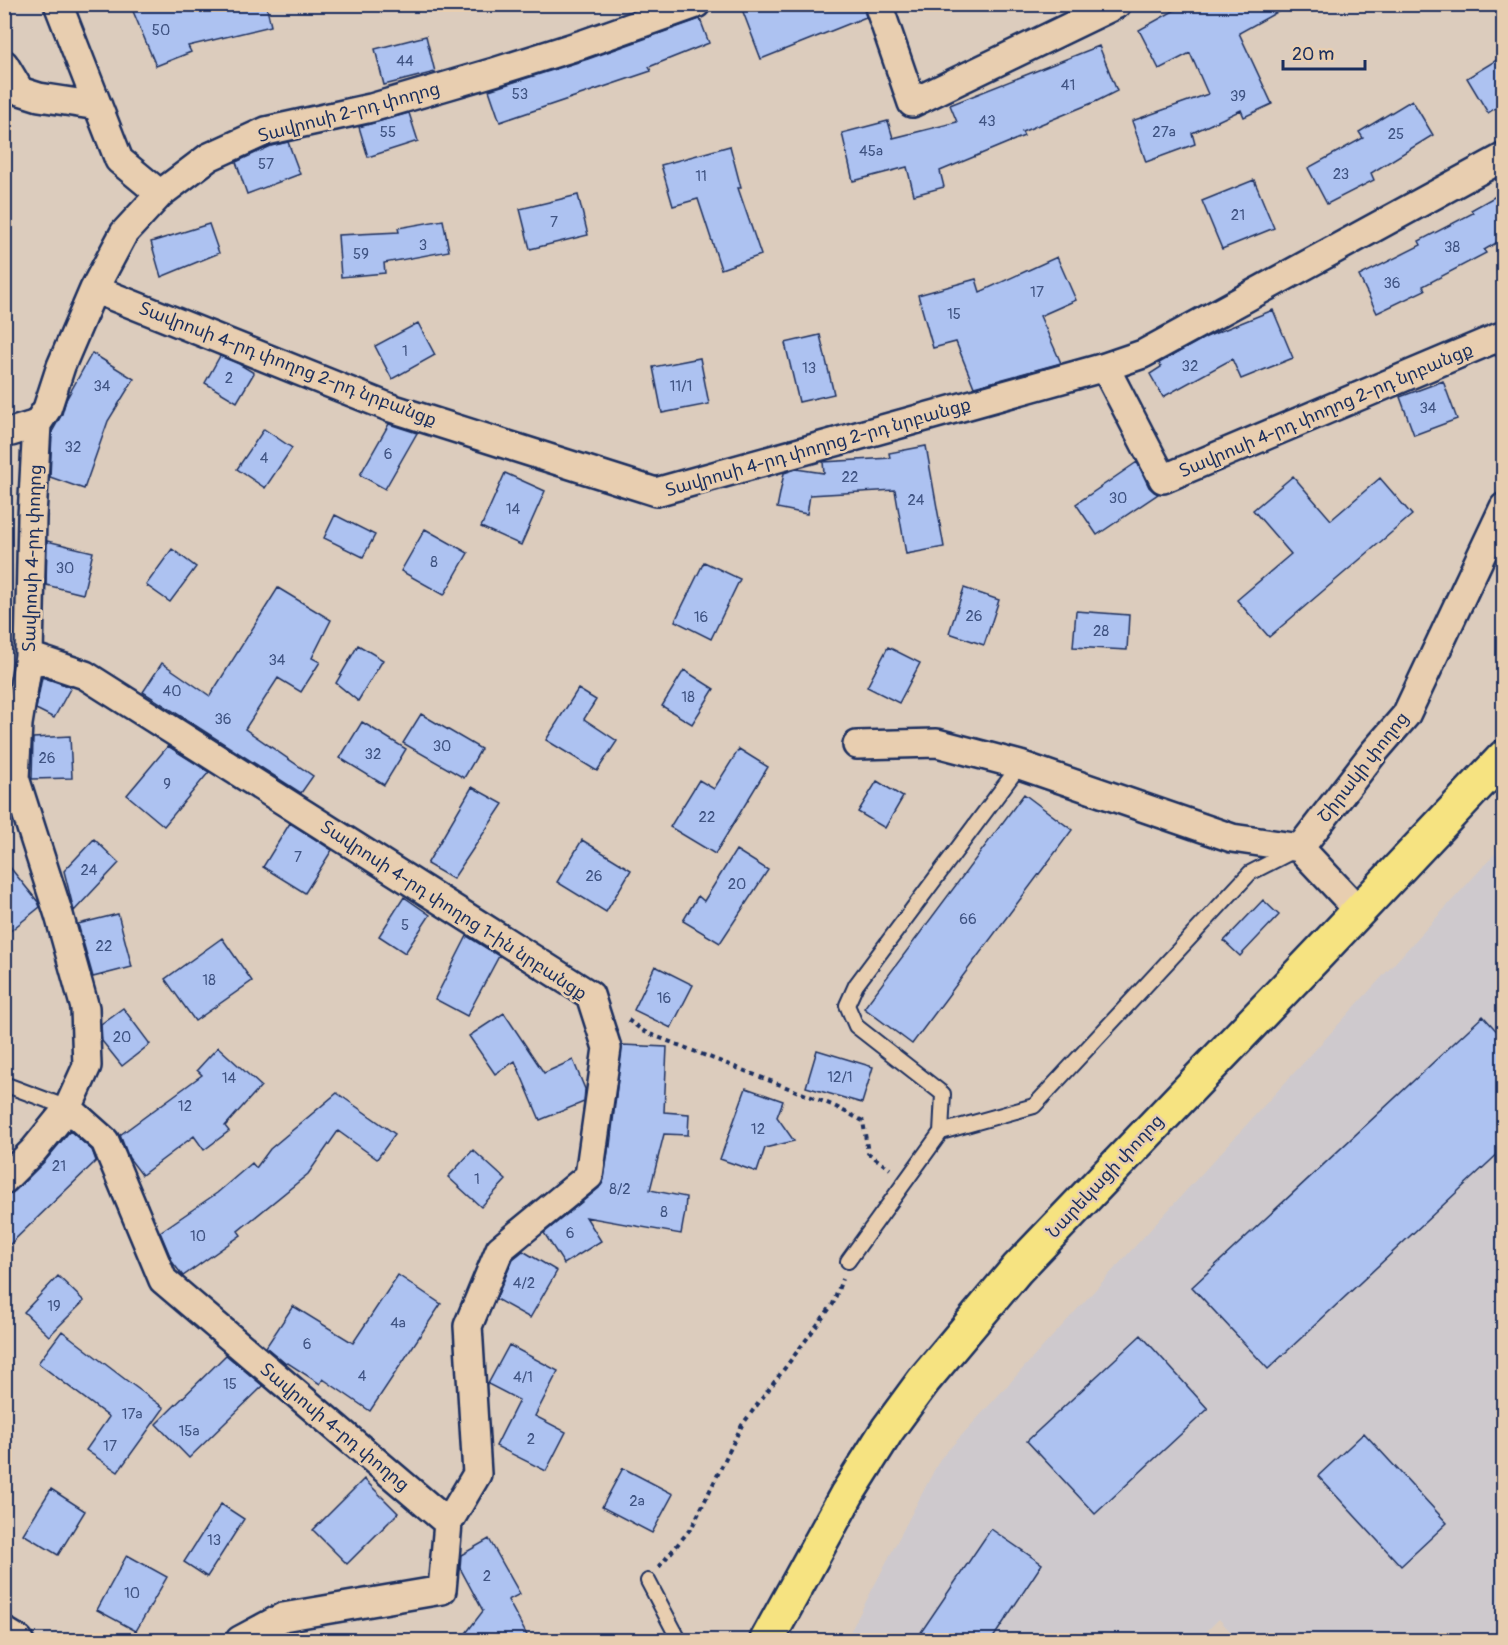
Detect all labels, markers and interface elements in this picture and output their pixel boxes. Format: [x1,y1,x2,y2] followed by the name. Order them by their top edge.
[152,21,170,40] house number: 50
[1283,33,1366,71] scale bar
[1292,43,1334,66] text: 20 m
[396,52,414,71] house number: 44
[1061,76,1075,95] house number: 41
[256,77,443,148] street label: Տավրոսի 2-րդ փողոց
[512,85,528,104] house number: 53
[1230,87,1246,106] house number: 39
[978,112,996,131] house number: 43
[380,123,396,142] house number: 55
[1152,123,1176,142] house number: 27a
[1388,125,1404,144] house number: 25
[859,142,883,161] house number: 45a
[258,155,274,174] house number: 57
[1333,165,1349,184] house number: 23
[695,167,707,186] house number: 11
[1231,206,1245,225] house number: 21
[550,213,558,232] house number: 7
[419,236,427,255] house number: 3
[1444,238,1460,257] house number: 38
[353,245,369,264] house number: 59
[1383,274,1401,293] house number: 36
[1030,283,1044,302] house number: 17
[136,297,440,431] street label: Տավրոսի 4-րդ փողոց 2-րդ նրբանցք
[947,305,961,324] house number: 15
[1176,338,1476,483] street label: Տավրոսի 4-րդ փողոց 2-րդ նրբանցք
[402,342,408,361] house number: 1
[1182,357,1198,376] house number: 32
[802,359,816,378] house number: 13
[225,369,233,387] house number: 2
[93,377,111,396] house number: 34
[670,377,692,396] house number: 11/1
[663,393,974,502] street label: Տավրոսի 4-րդ փողոց 2-րդ նրբանցք
[1419,399,1437,418] house number: 34
[65,438,81,457] house number: 32
[384,445,392,464] house number: 6
[260,449,269,468] house number: 4
[18,464,47,652] street label: Տավրոսի 4-րդ փողոց
[842,468,858,487] house number: 22
[1109,489,1127,508] house number: 30
[907,491,925,510] house number: 24
[506,500,521,519] house number: 14
[430,553,438,572] house number: 8
[56,559,74,578] house number: 30
[965,607,983,626] house number: 26
[694,608,708,627] house number: 16
[1093,622,1109,641] house number: 28
[268,651,286,670] house number: 34
[163,682,181,701] house number: 40
[681,688,695,707] house number: 18
[1313,707,1414,827] street label: Շիրակի փողոց
[214,710,232,729] house number: 36
[433,737,451,756] house number: 30
[365,745,381,764] house number: 32
[38,749,56,768] house number: 26
[163,775,171,794] house number: 9
[699,808,715,827] house number: 22
[316,816,591,1005] street label: Տավրոսի 4-րդ փողոց 1-ին նրբանցք
[294,848,302,867] house number: 7
[80,861,98,880] house number: 24
[585,867,603,886] house number: 26
[728,875,746,894] house number: 20
[959,910,977,929] house number: 66
[401,916,409,935] house number: 5
[96,937,112,956] house number: 22
[202,971,216,990] house number: 18
[657,989,671,1008] house number: 16
[113,1028,131,1047] house number: 20
[827,1068,853,1087] house number: 12/1
[222,1069,237,1088] house number: 14
[178,1097,192,1116] house number: 12
[1042,1109,1169,1243] street label: Նարեկացի փողոց
[751,1120,765,1139] house number: 12
[52,1157,66,1176] house number: 21
[474,1170,480,1189] house number: 1
[609,1180,631,1199] house number: 8/2
[660,1203,668,1222] house number: 8
[566,1224,574,1243] house number: 6
[190,1227,206,1246] house number: 10
[513,1274,535,1293] house number: 4/2
[47,1297,61,1316] house number: 19
[390,1314,406,1333] house number: 4a
[303,1335,311,1354] house number: 6
[255,1358,414,1497] street label: Տավրոսի 4-րդ փողոց
[358,1367,367,1386] house number: 4
[513,1368,533,1387] house number: 4/1
[223,1375,237,1394] house number: 15
[122,1405,142,1424] house number: 17a
[179,1422,200,1441] house number: 15a
[527,1430,535,1449] house number: 2
[103,1437,117,1456] house number: 17
[629,1492,645,1511] house number: 2a
[207,1531,221,1550] house number: 13
[483,1567,491,1586] house number: 2
[124,1584,140,1603] house number: 10

